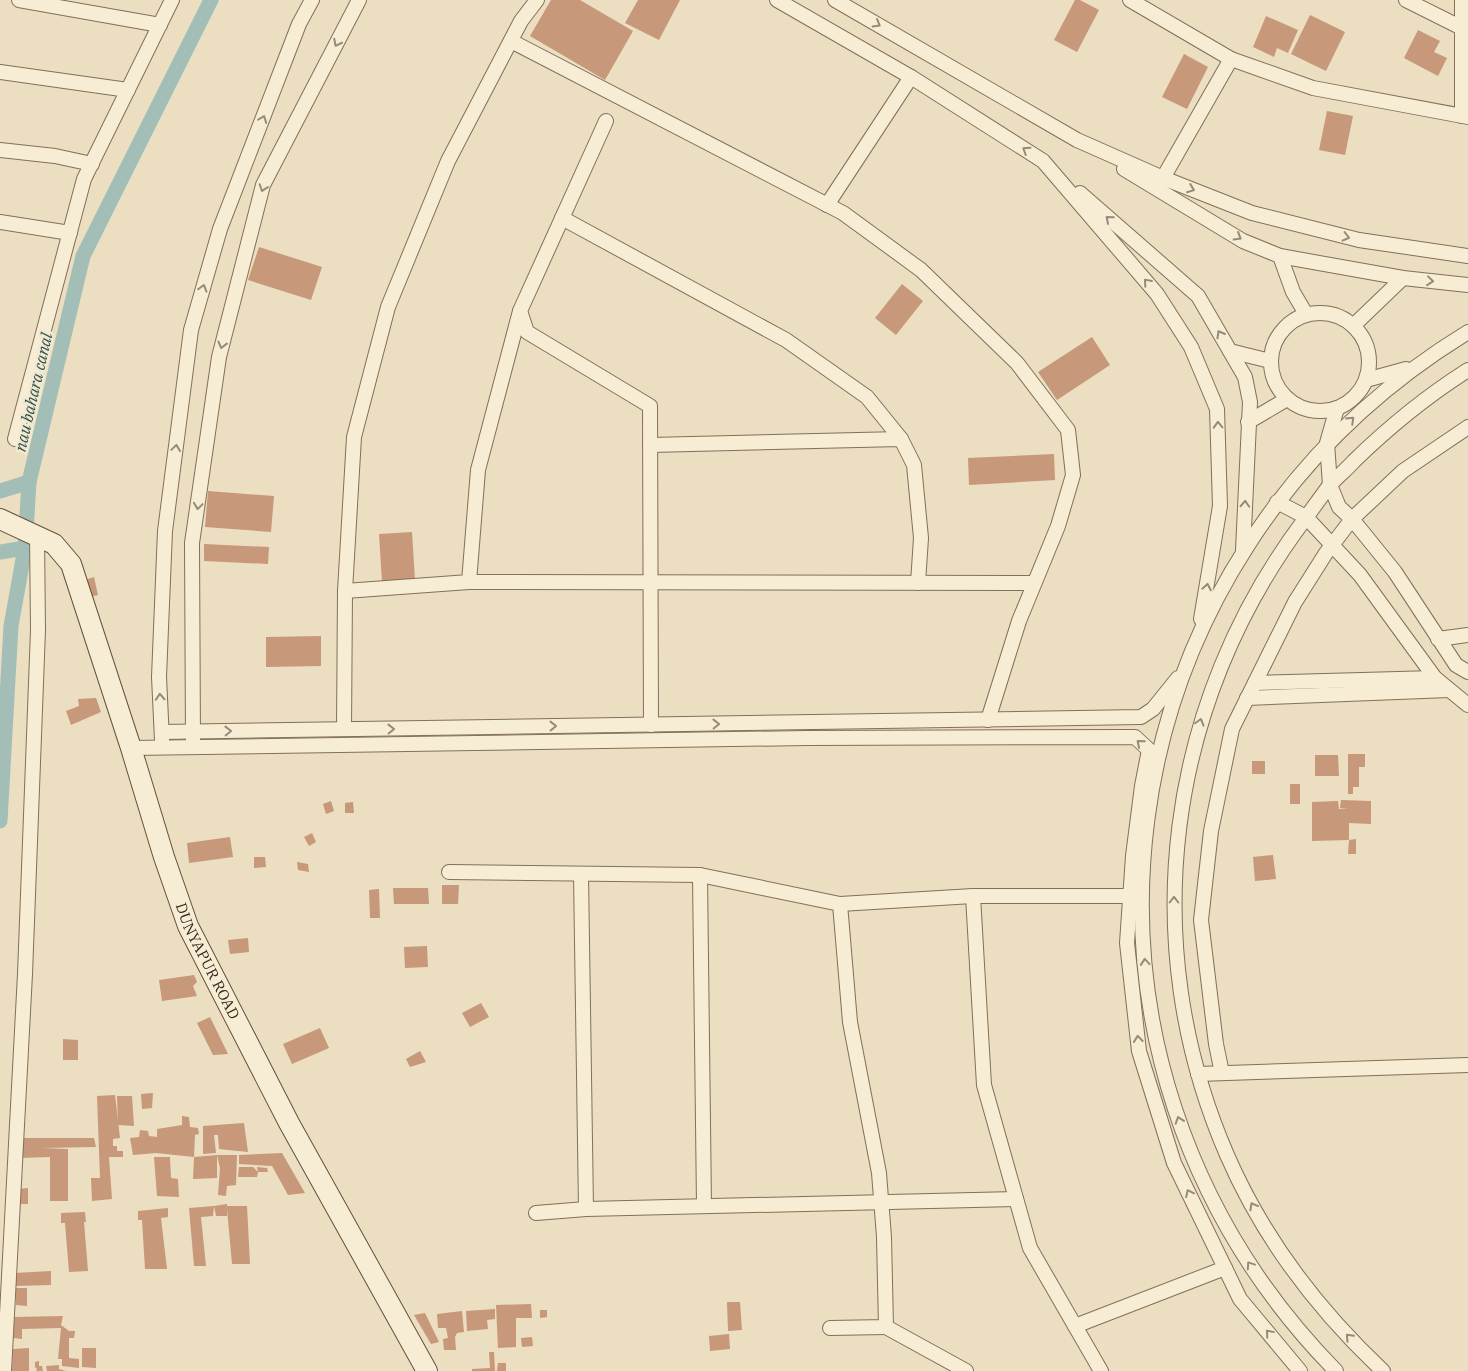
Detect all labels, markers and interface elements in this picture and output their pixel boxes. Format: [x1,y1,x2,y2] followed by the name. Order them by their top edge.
[872,18,881,28] one-way arrow
[333,38,343,47] one-way arrow
[257,115,267,123] one-way arrow
[1022,147,1031,156] one-way arrow
[259,183,269,192] one-way arrow
[1186,183,1195,193] one-way arrow
[1106,216,1115,224] one-way arrow
[1233,231,1242,241] one-way arrow
[1341,231,1350,242] one-way arrow
[1426,275,1434,286] one-way arrow
[1144,279,1152,288] one-way arrow
[197,284,208,293] one-way arrow
[10,330,56,453] water label: nau bahara canal
[1217,331,1227,340] one-way arrow
[217,341,228,350] one-way arrow
[1345,417,1354,426] one-way arrow
[1213,421,1223,429] one-way arrow
[170,444,180,452] one-way arrow
[1239,500,1250,508] one-way arrow
[193,501,203,510] one-way arrow
[1201,582,1211,591] one-way arrow
[155,693,166,701] one-way arrow
[712,719,720,729] one-way arrow
[1195,719,1205,727] one-way arrow
[550,721,557,731] one-way arrow
[387,724,395,734] one-way arrow
[224,726,232,736] one-way arrow
[1137,740,1146,749] one-way arrow
[1169,896,1179,904] one-way arrow
[172,900,244,1022] street label: DUNYAPUR ROAD
[1140,957,1151,965] one-way arrow
[1133,1035,1144,1043] one-way arrow
[1175,1116,1185,1125] one-way arrow
[1185,1189,1195,1198] one-way arrow
[1249,1203,1259,1212] one-way arrow
[1247,1262,1257,1271] one-way arrow
[1265,1330,1274,1339] one-way arrow
[1345,1333,1354,1342] one-way arrow

